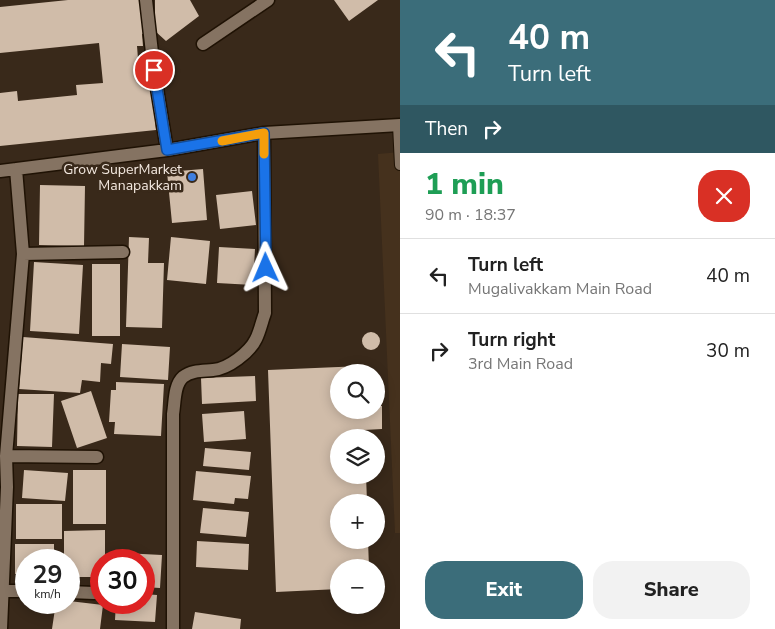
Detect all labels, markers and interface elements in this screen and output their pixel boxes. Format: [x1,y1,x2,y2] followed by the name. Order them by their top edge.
[508,14,590,61] text: 40 m
[425,20,490,85] icon: left
[133,49,175,91] pin
[140,56,168,84] icon: arrive
[508,59,591,89] text: Turn left
[478,115,506,143] icon: right
[425,116,468,142] text: Then
[63,160,182,195] place label: Grow SuperMarket Manapakkam
[425,164,504,205] text: 1 min
[698,170,750,222] button: close
[186,171,198,183] marker: Grow SuperMarket Manapakkam
[425,204,516,226] text: 90 m · 18:37
[239,241,291,293] position arrow
[468,252,543,278] text: Turn left
[425,262,453,290] icon: left
[706,263,750,289] text: 40 m
[468,278,652,300] text: Mugalivakkam Main Road
[468,327,555,353] text: Turn right
[425,337,453,365] icon: right
[706,338,750,364] text: 30 m
[468,353,573,375] text: 3rd Main Road
[330,364,385,614] map controls
[330,364,385,419] button: search
[330,429,385,484] button: layers
[330,494,385,549] button: +
[90,549,155,614] speed limit sign: 30
[32,558,63,592] text: 29
[330,559,385,614] button: −
[425,561,583,619] button: Exit
[593,561,750,619] button: Share
[34,586,61,602] text: km/h

